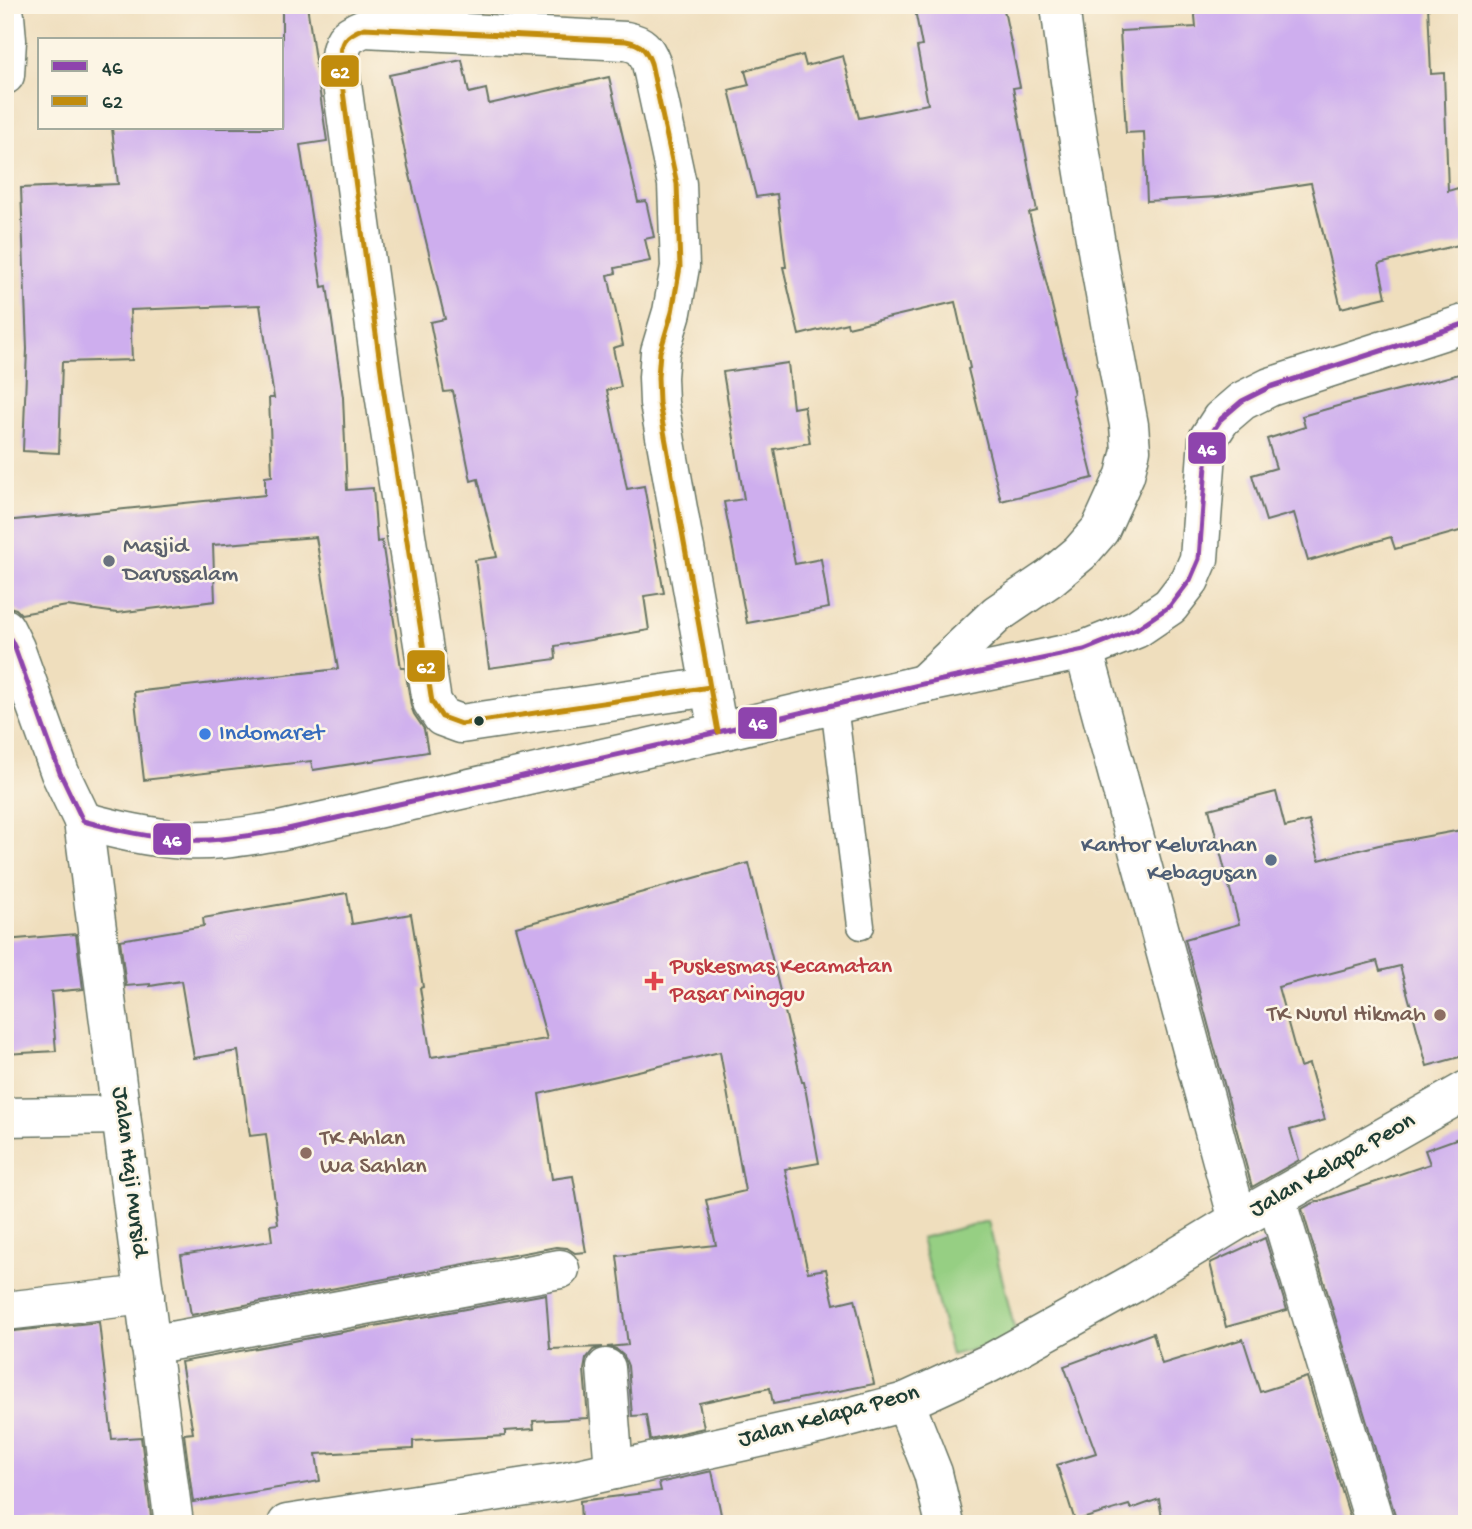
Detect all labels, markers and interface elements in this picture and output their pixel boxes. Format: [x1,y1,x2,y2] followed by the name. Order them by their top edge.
[38,38,284,130] legend
[320,54,360,88] line badge: 62
[102,58,123,83] text: 46
[331,63,350,86] text: 62
[102,92,123,117] text: 62
[1187,431,1227,465] line badge: 46
[1197,440,1217,463] text: 46
[121,533,238,590] place label: Masjid Darussalam
[101,553,117,569] marker: Masjid Darussalam
[406,649,446,683] line badge: 62
[417,658,436,681] text: 62
[737,706,778,740] line badge: 46
[472,714,486,728] unlabelled marker
[748,714,768,737] text: 46
[219,720,326,749] place label: Indomaret
[197,726,213,742] marker: Indomaret
[152,822,192,856] line badge: 46
[162,831,182,854] text: 46
[1081,832,1258,889] place label: Kantor Kelurahan Kebagusan
[1263,852,1279,868] marker: Kantor Kelurahan Kebagusan
[669,953,893,1010] place label: Puskesmas Kecamatan Pasar Minggu
[644,971,664,991] marker: Puskesmas Kecamatan Pasar Minggu
[1265,1001,1426,1030] place label: TK Nurul Hikmah
[1432,1007,1448,1023] marker: TK Nurul Hikmah
[104,1085,154,1261] street label: Jalan Haji Mursid
[1245,1107,1421,1225] street label: Jalan Kelapa Peon
[318,1125,427,1182] place label: TK Ahlan Wa Sahlan
[298,1145,314,1161] marker: TK Ahlan Wa Sahlan
[735,1379,923,1455] street label: Jalan Kelapa Peon

